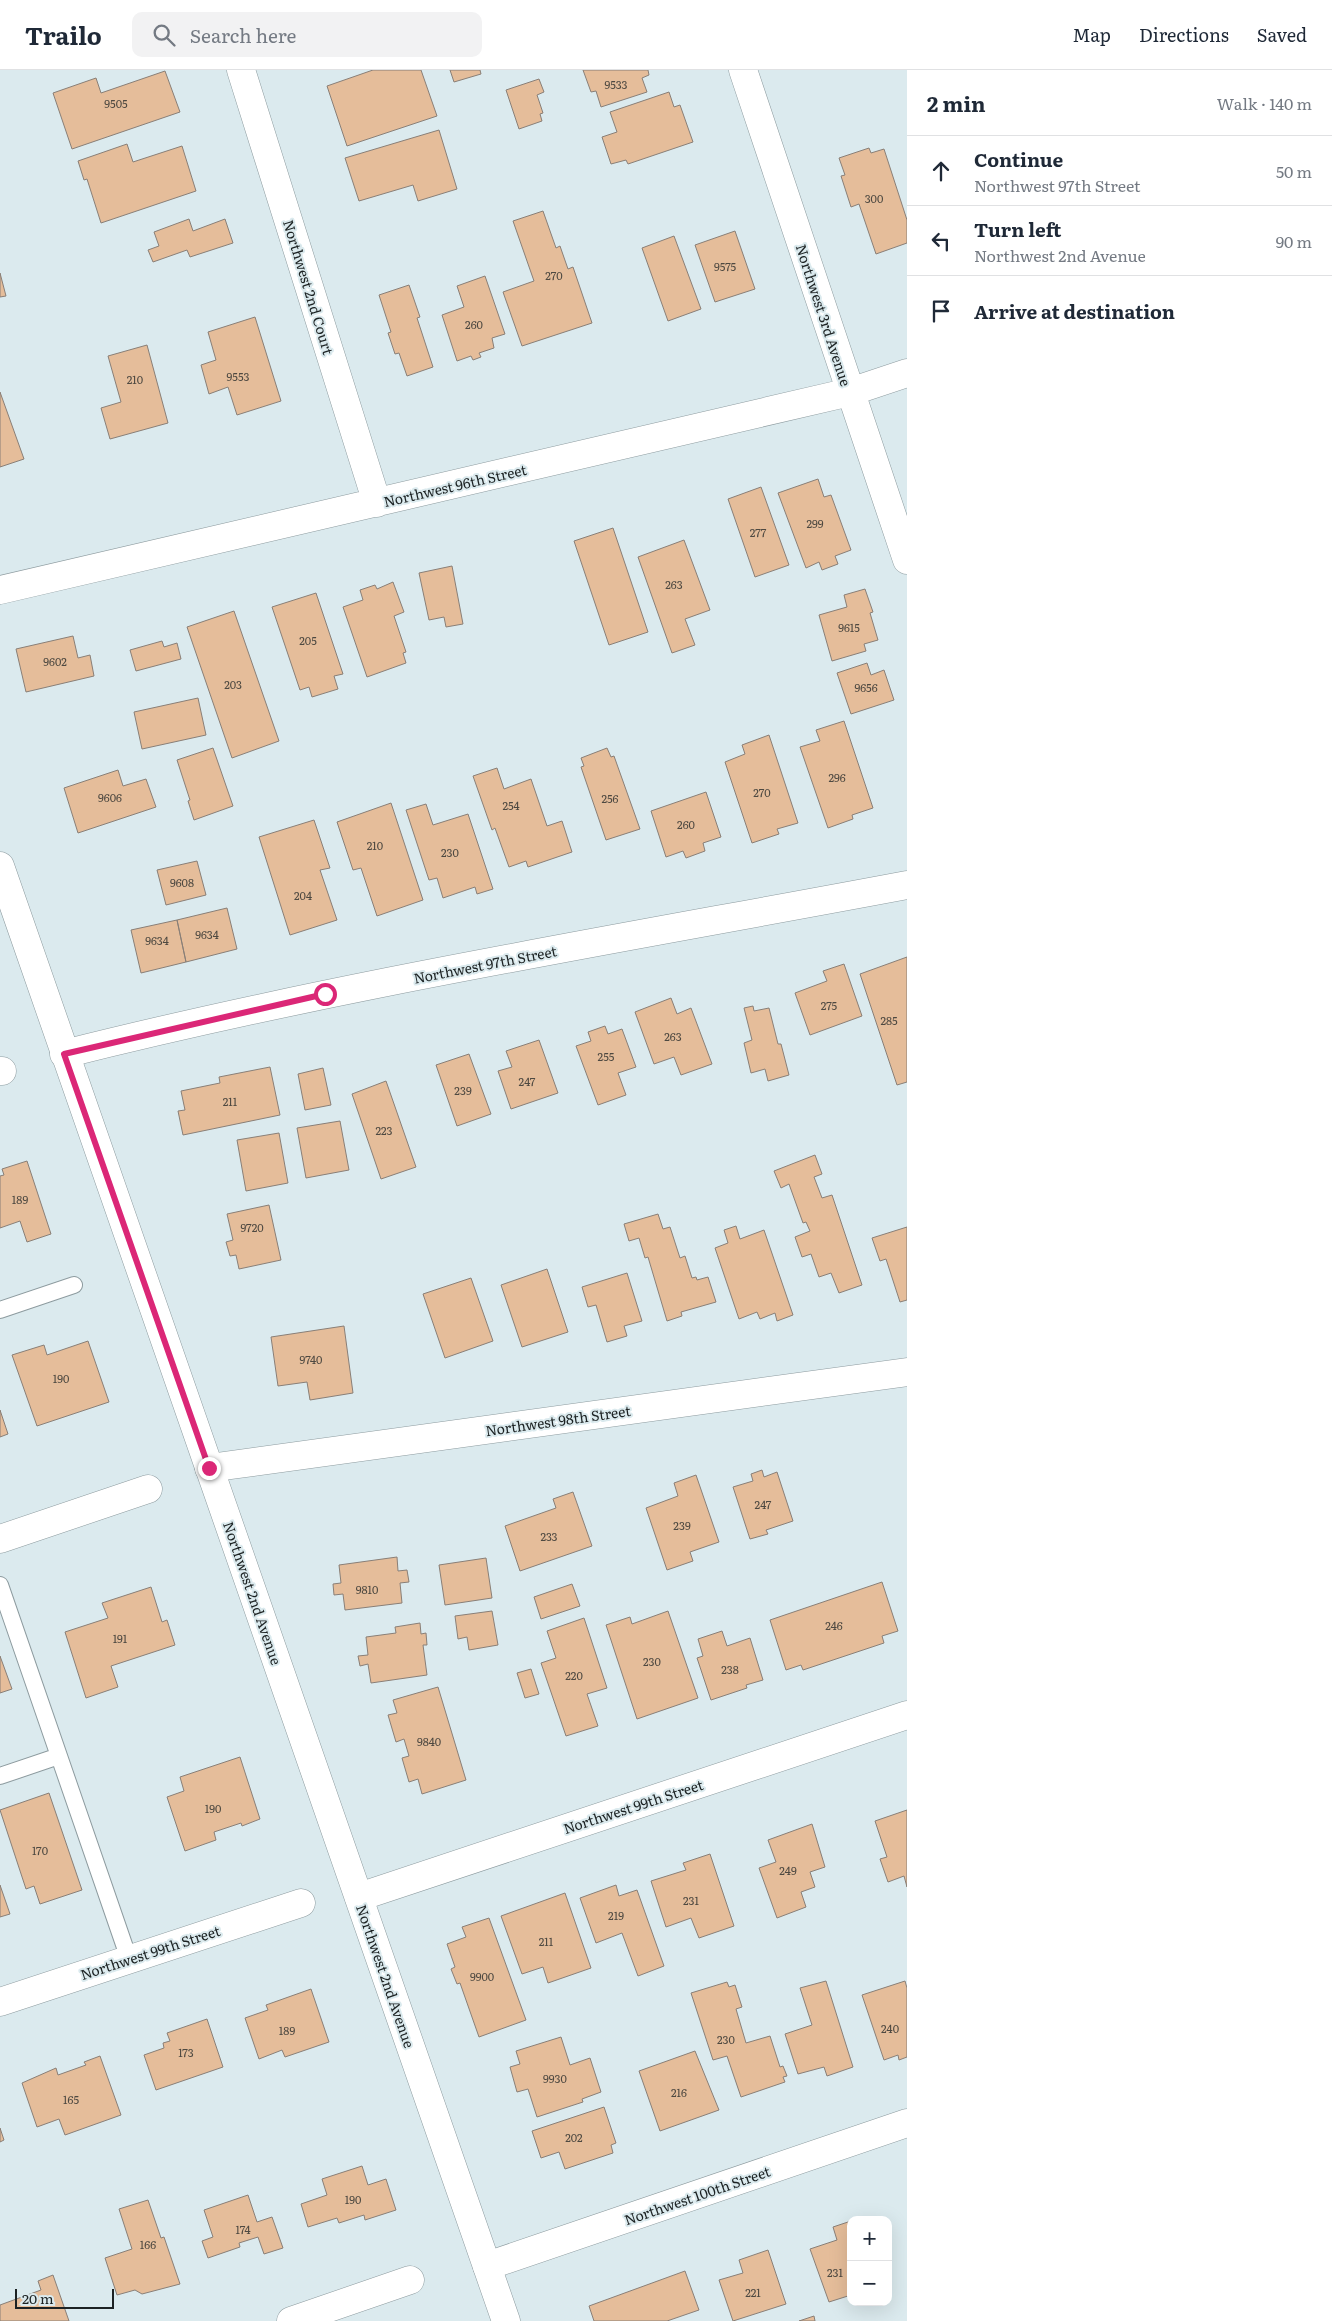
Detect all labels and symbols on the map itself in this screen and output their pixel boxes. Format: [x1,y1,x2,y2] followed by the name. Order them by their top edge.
[605,76,628,92] house number: 9533
[104,95,128,111] house number: 9505
[865,190,883,206] house number: 300
[279,217,339,357] street label: Northwest 2nd Court
[792,241,856,389] street label: Northwest 3rd Avenue
[714,258,736,274] house number: 9575
[545,267,563,283] house number: 270
[465,316,483,332] house number: 260
[227,368,249,384] house number: 9553
[127,371,143,387] house number: 210
[382,459,529,511] street label: Northwest 96th Street
[806,515,824,531] house number: 299
[750,524,767,540] house number: 277
[665,576,683,592] house number: 263
[838,619,860,635] house number: 9615
[299,632,317,648] house number: 205
[43,653,67,669] house number: 9602
[224,676,242,692] house number: 203
[854,679,878,695] house number: 9656
[828,769,846,785] house number: 296
[753,784,771,800] house number: 270
[98,789,122,805] house number: 9606
[601,790,619,806] house number: 256
[502,797,520,813] house number: 254
[677,816,695,832] house number: 260
[367,837,383,853] house number: 210
[441,844,459,860] house number: 230
[170,874,194,890] house number: 9608
[294,887,312,903] house number: 204
[195,926,219,942] house number: 9634
[145,932,169,948] house number: 9634
[412,940,559,988] street label: Northwest 97th Street
[314,983,337,1006] route start
[821,997,838,1013] house number: 275
[880,1012,898,1028] house number: 285
[664,1028,682,1044] house number: 263
[598,1048,615,1064] house number: 255
[519,1073,536,1089] house number: 247
[454,1082,472,1098] house number: 239
[223,1093,238,1109] house number: 211
[375,1122,393,1138] house number: 223
[12,1191,28,1207] house number: 189
[240,1219,264,1235] house number: 9720
[300,1351,322,1367] house number: 9740
[53,1370,69,1386] house number: 190
[484,1400,632,1440] street label: Northwest 98th Street
[198,1457,221,1480] route end
[755,1496,772,1512] house number: 247
[673,1517,691,1533] house number: 239
[219,1519,287,1667] street label: Northwest 2nd Avenue
[540,1528,558,1544] house number: 233
[356,1581,378,1597] house number: 9810
[825,1617,843,1633] house number: 246
[113,1630,128,1646] house number: 191
[643,1653,661,1669] house number: 230
[721,1661,739,1677] house number: 238
[565,1667,583,1683] house number: 220
[417,1733,441,1749] house number: 9840
[560,1774,706,1838] street label: Northwest 99th Street
[205,1800,221,1816] house number: 190
[32,1842,48,1858] house number: 170
[779,1862,797,1878] house number: 249
[683,1892,700,1908] house number: 231
[352,1902,420,2050] street label: Northwest 2nd Avenue
[608,1907,624,1923] house number: 219
[77,1920,223,1984] street label: Northwest 99th Street
[539,1933,554,1949] house number: 211
[470,1968,494,1984] house number: 9900
[881,2020,899,2036] house number: 240
[279,2022,295,2038] house number: 189
[717,2031,735,2047] house number: 230
[178,2044,194,2060] house number: 173
[543,2070,567,2086] house number: 9930
[671,2084,687,2100] house number: 216
[63,2091,79,2107] house number: 165
[565,2129,583,2145] house number: 202
[621,2160,773,2229] street label: Northwest 100th Street
[345,2191,361,2207] house number: 190
[235,2221,251,2237] house number: 174
[140,2236,156,2252] house number: 166
[827,2264,844,2280] house number: 231
[745,2284,761,2300] house number: 221
[15,2286,114,2309] scale bar

